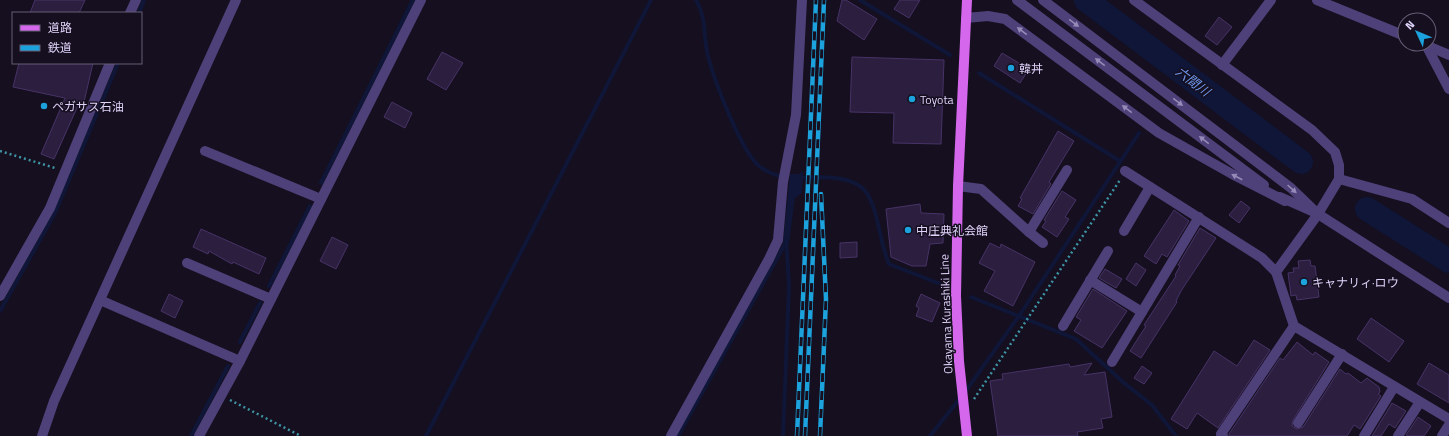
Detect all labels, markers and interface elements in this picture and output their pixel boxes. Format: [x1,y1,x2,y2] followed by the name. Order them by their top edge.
[12,12,142,64] legend
[1397,12,1437,52] north arrow
[1401,17,1418,33] text: N
[48,18,72,37] text: 道路
[1068,19,1079,28] one-way arrow
[1017,27,1028,35] one-way arrow
[48,38,72,57] text: 鉄道
[1094,58,1105,66] one-way arrow
[1019,59,1043,78] place label: 韓丼
[1171,61,1216,102] water label: 六間川
[1006,63,1016,73] marker: 韓丼
[920,90,954,109] place label: Toyota
[907,94,917,104] marker: Toyota
[52,97,124,116] place label: ペガサス石油
[1172,98,1183,106] one-way arrow
[39,101,49,111] marker: ペガサス石油
[1121,104,1132,113] one-way arrow
[1198,136,1209,144] one-way arrow
[1231,174,1243,180] one-way arrow
[1287,184,1297,193] one-way arrow
[916,221,988,240] place label: 中庄典礼会館
[903,225,913,235] marker: 中庄典礼会館
[934,254,958,374] street label: Okayama Kurashiki Line
[1312,273,1399,292] place label: キャナリィ·ロウ
[1299,277,1309,287] marker: キャナリィ·ロウ

